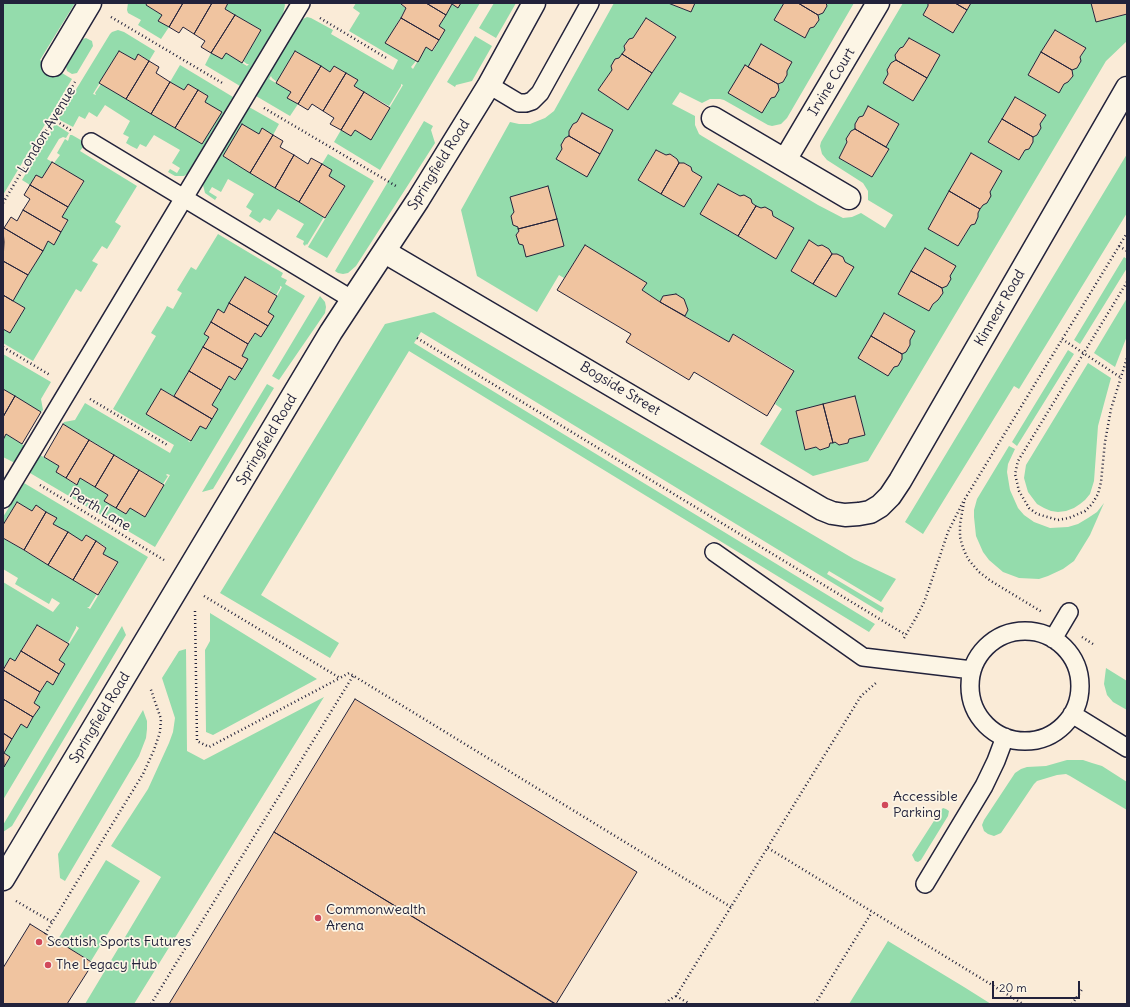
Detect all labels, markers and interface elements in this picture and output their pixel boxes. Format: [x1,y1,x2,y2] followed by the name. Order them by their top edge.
[805,45,859,119] street label: Irvine Court
[15,84,79,176] street label: London Avenue
[405,117,473,213] street label: Springfield Road
[971,267,1029,349] street label: Kinnear Road
[577,358,663,420] street label: Bogside Street
[233,391,301,489] street label: Springfield Road
[66,485,134,535] street label: Perth Lane
[66,669,134,767] street label: Springfield Road
[893,789,958,822] place label: Accessible Parking
[880,800,890,810] marker: Accessible Parking
[326,902,426,934] place label: Commonwealth Arena
[313,913,323,923] marker: Commonwealth Arena
[47,934,191,950] place label: Scottish Sports Futures
[34,937,44,947] marker: Scottish Sports Futures
[56,957,157,973] place label: The Legacy Hub
[43,960,53,970] marker: The Legacy Hub
[994,973,1082,999] scale bar
[999,980,1027,995] text: 20 m

